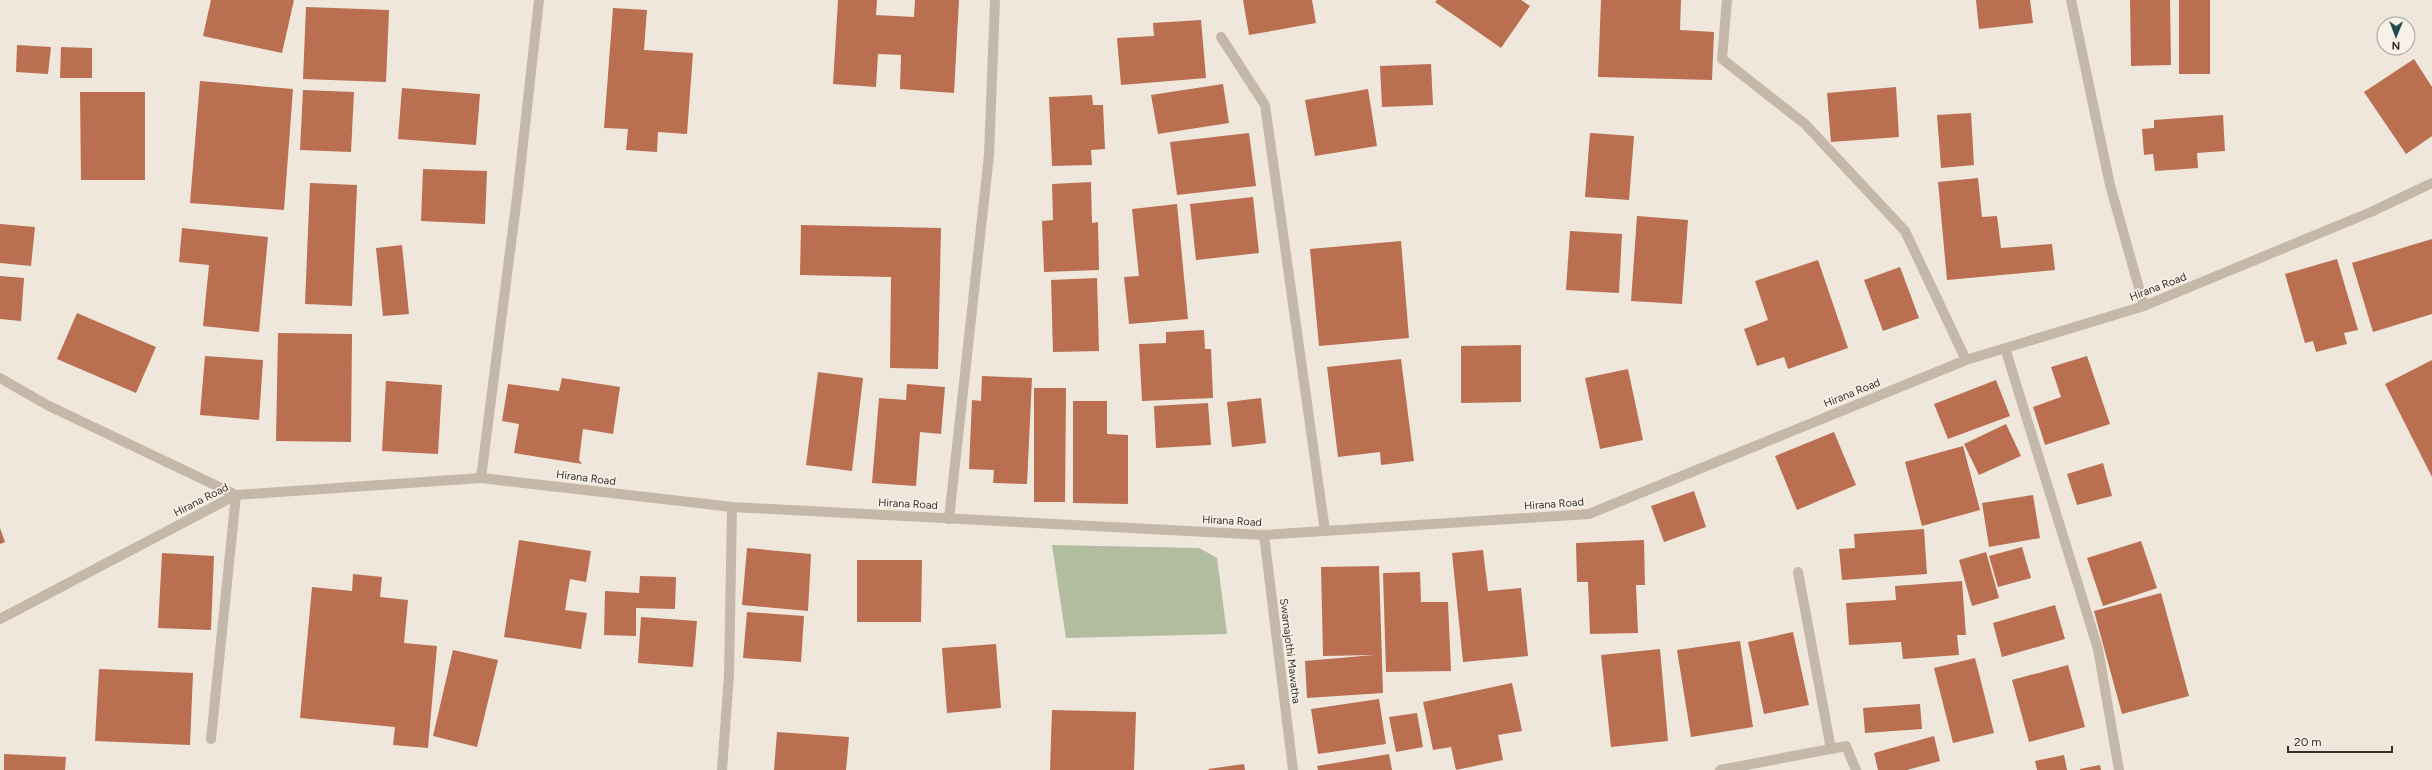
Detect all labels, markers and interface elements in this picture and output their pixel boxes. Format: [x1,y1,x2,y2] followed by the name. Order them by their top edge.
[2376,16,2416,56] north arrow
[2391,39,2400,52] text: N
[2128,270,2188,304] street label: Hirana Road
[1822,376,1882,410] street label: Hirana Road
[555,468,617,488] street label: Hirana Road
[171,481,231,519] street label: Hirana Road
[1524,495,1584,513] street label: Hirana Road
[878,496,938,512] street label: Hirana Road
[1202,513,1262,529] street label: Hirana Road
[1277,598,1303,704] street label: Swarnajothi Mawatha
[2288,728,2392,754] scale bar
[2294,735,2322,749] text: 20 m

